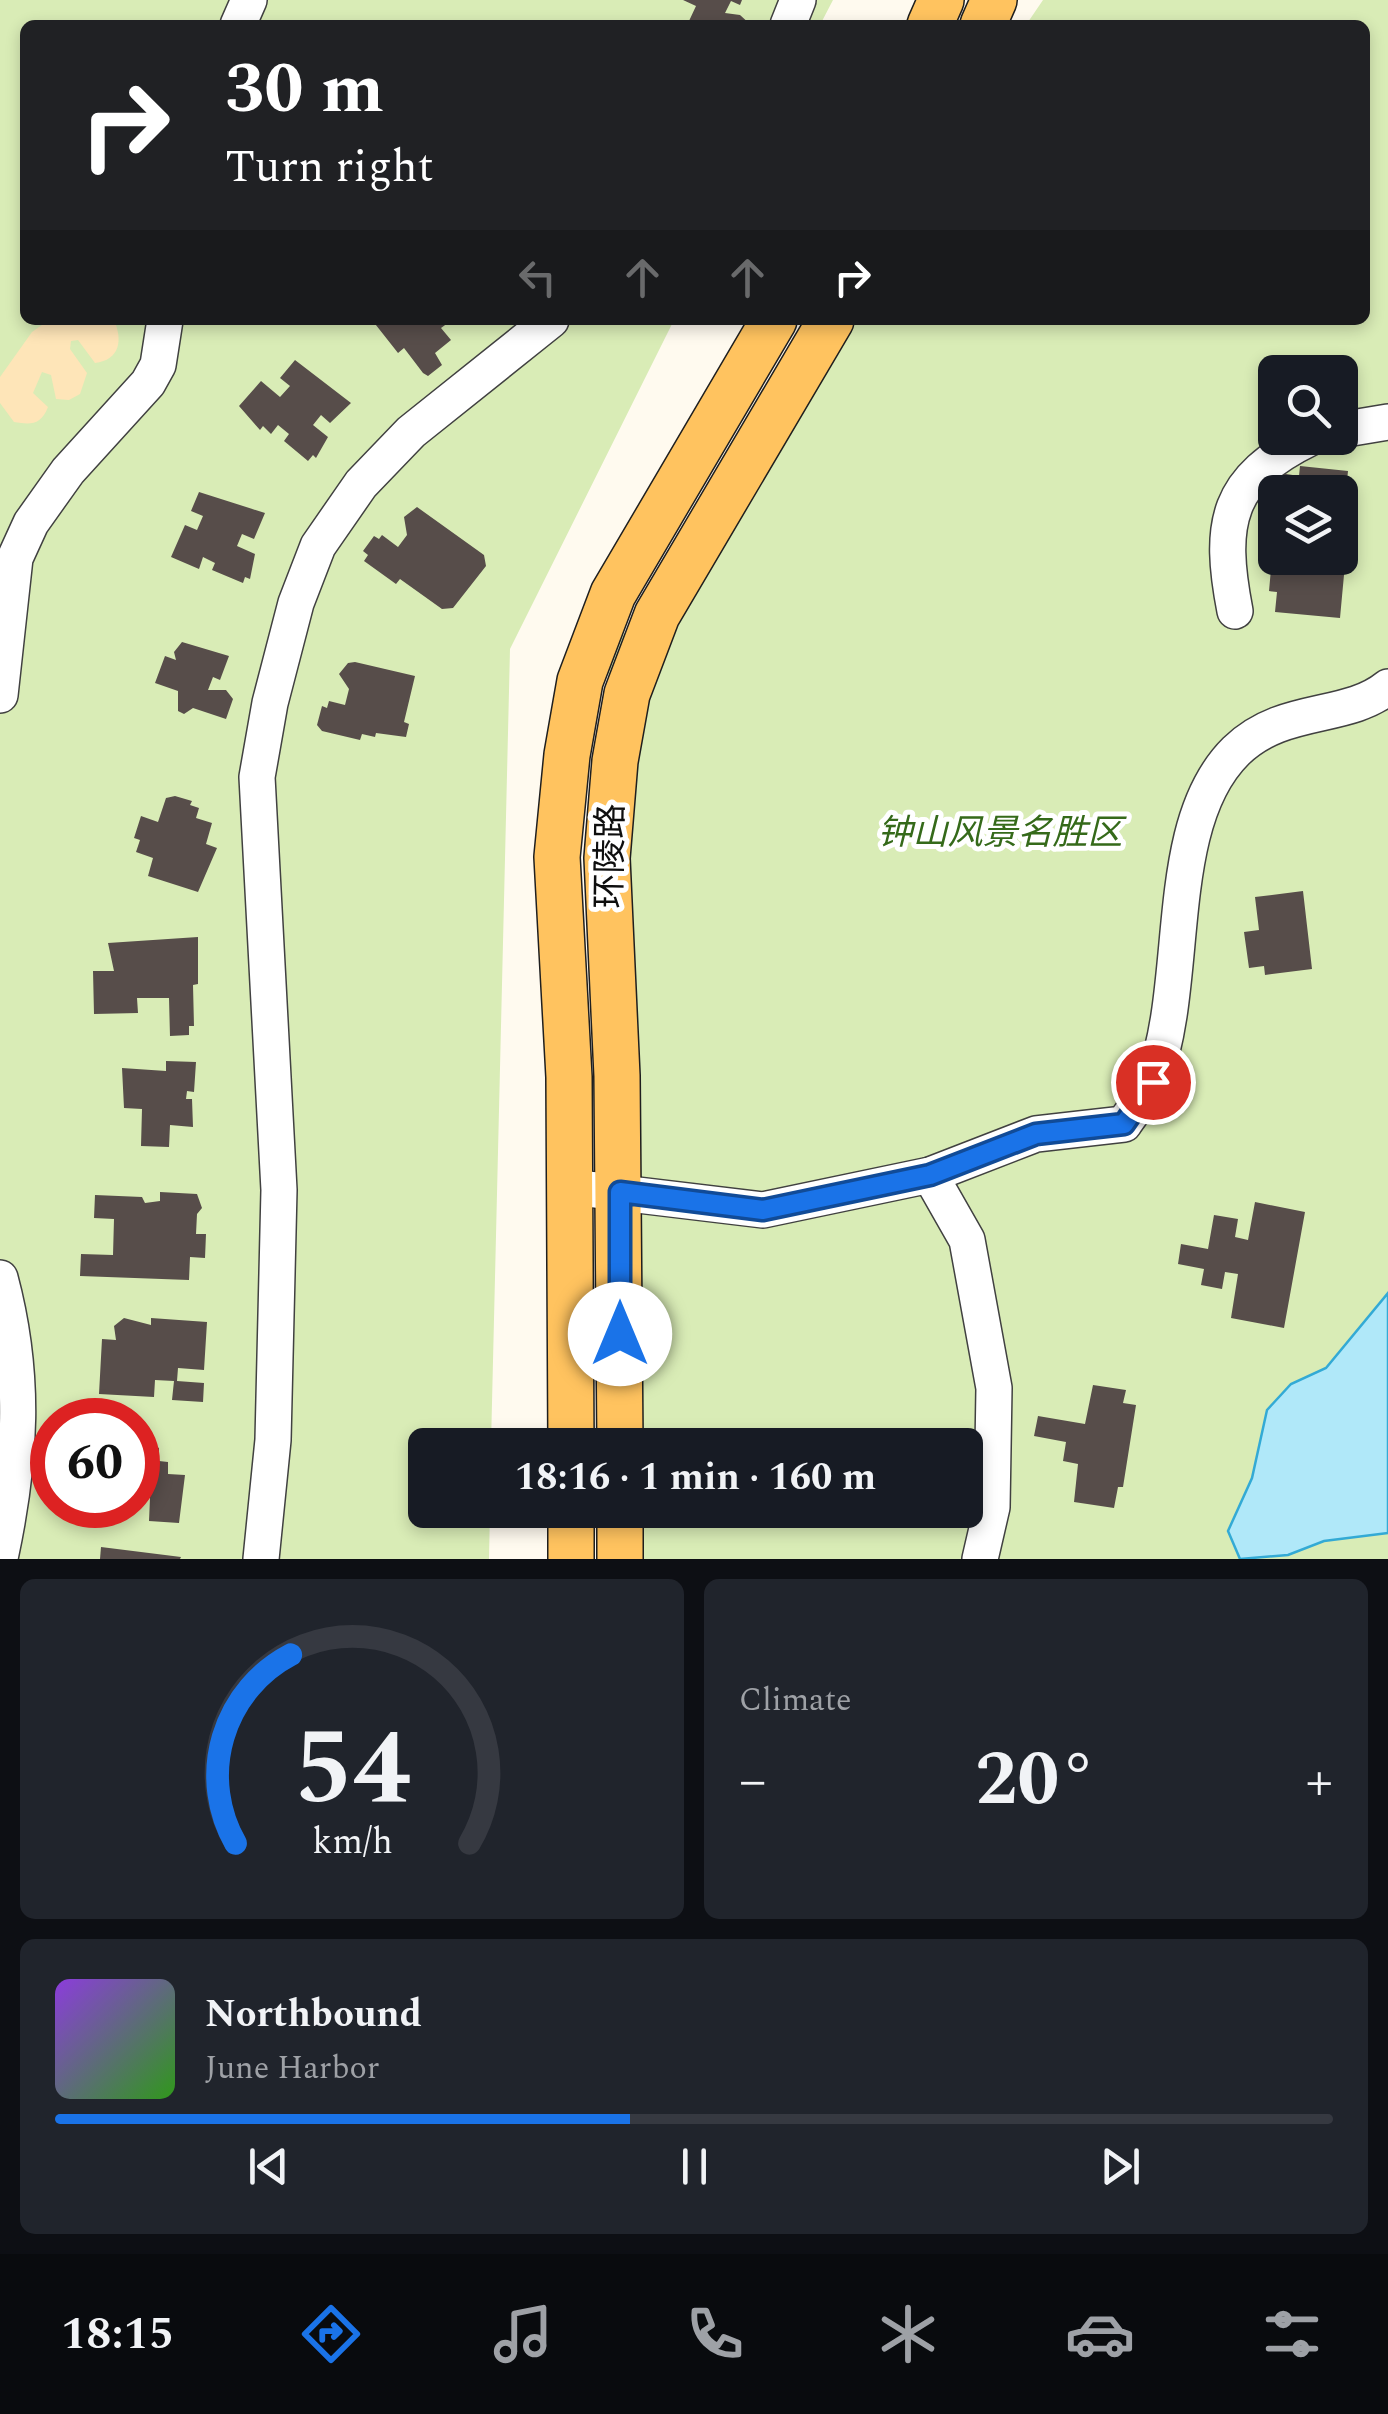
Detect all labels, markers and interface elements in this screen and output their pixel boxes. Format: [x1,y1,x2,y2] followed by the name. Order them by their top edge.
[225,37,384,143] text: 30 m
[60,60,190,190] icon: right
[225,133,434,202] text: Turn right
[510,250,565,305] icon: left
[615,250,670,305] icon: ahead
[720,250,775,305] icon: ahead
[825,250,880,305] icon: right
[1258,355,1358,575] map controls
[1258,355,1358,455] button: search
[1258,475,1358,575] button: layers
[584,803,638,909] street label: 环陵路
[877,807,1127,860] park label: 钟山风景名胜区
[1111,1040,1196,1125] pin
[1126,1055,1181,1110] icon: arrive
[568,1282,672,1386] position arrow
[30,1398,160,1528] speed limit sign: 60
[515,1449,876,1507] text: 18:16 · 1 min · 160 m
[739,1676,851,1725] text: Climate
[294,1691,410,1849] text: 54
[975,1724,1097,1838] text: 20°
[739,1740,767,1823] text: −
[1305,1740,1333,1823] text: +
[312,1815,392,1870] text: km/h
[205,1986,422,2044] text: Northbound
[205,2044,380,2093] text: June Harbor
[241,2139,296,2194] icon: previous
[667,2139,722,2194] icon: pause
[1093,2139,1148,2194] icon: next
[296,2299,366,2369] icon: directions
[488,2299,558,2369] icon: music
[680,2299,750,2369] icon: phone
[873,2299,943,2369] icon: climate
[1065,2299,1135,2369] icon: car
[1257,2299,1327,2369] icon: filters
[61,2300,174,2369] text: 18:15

